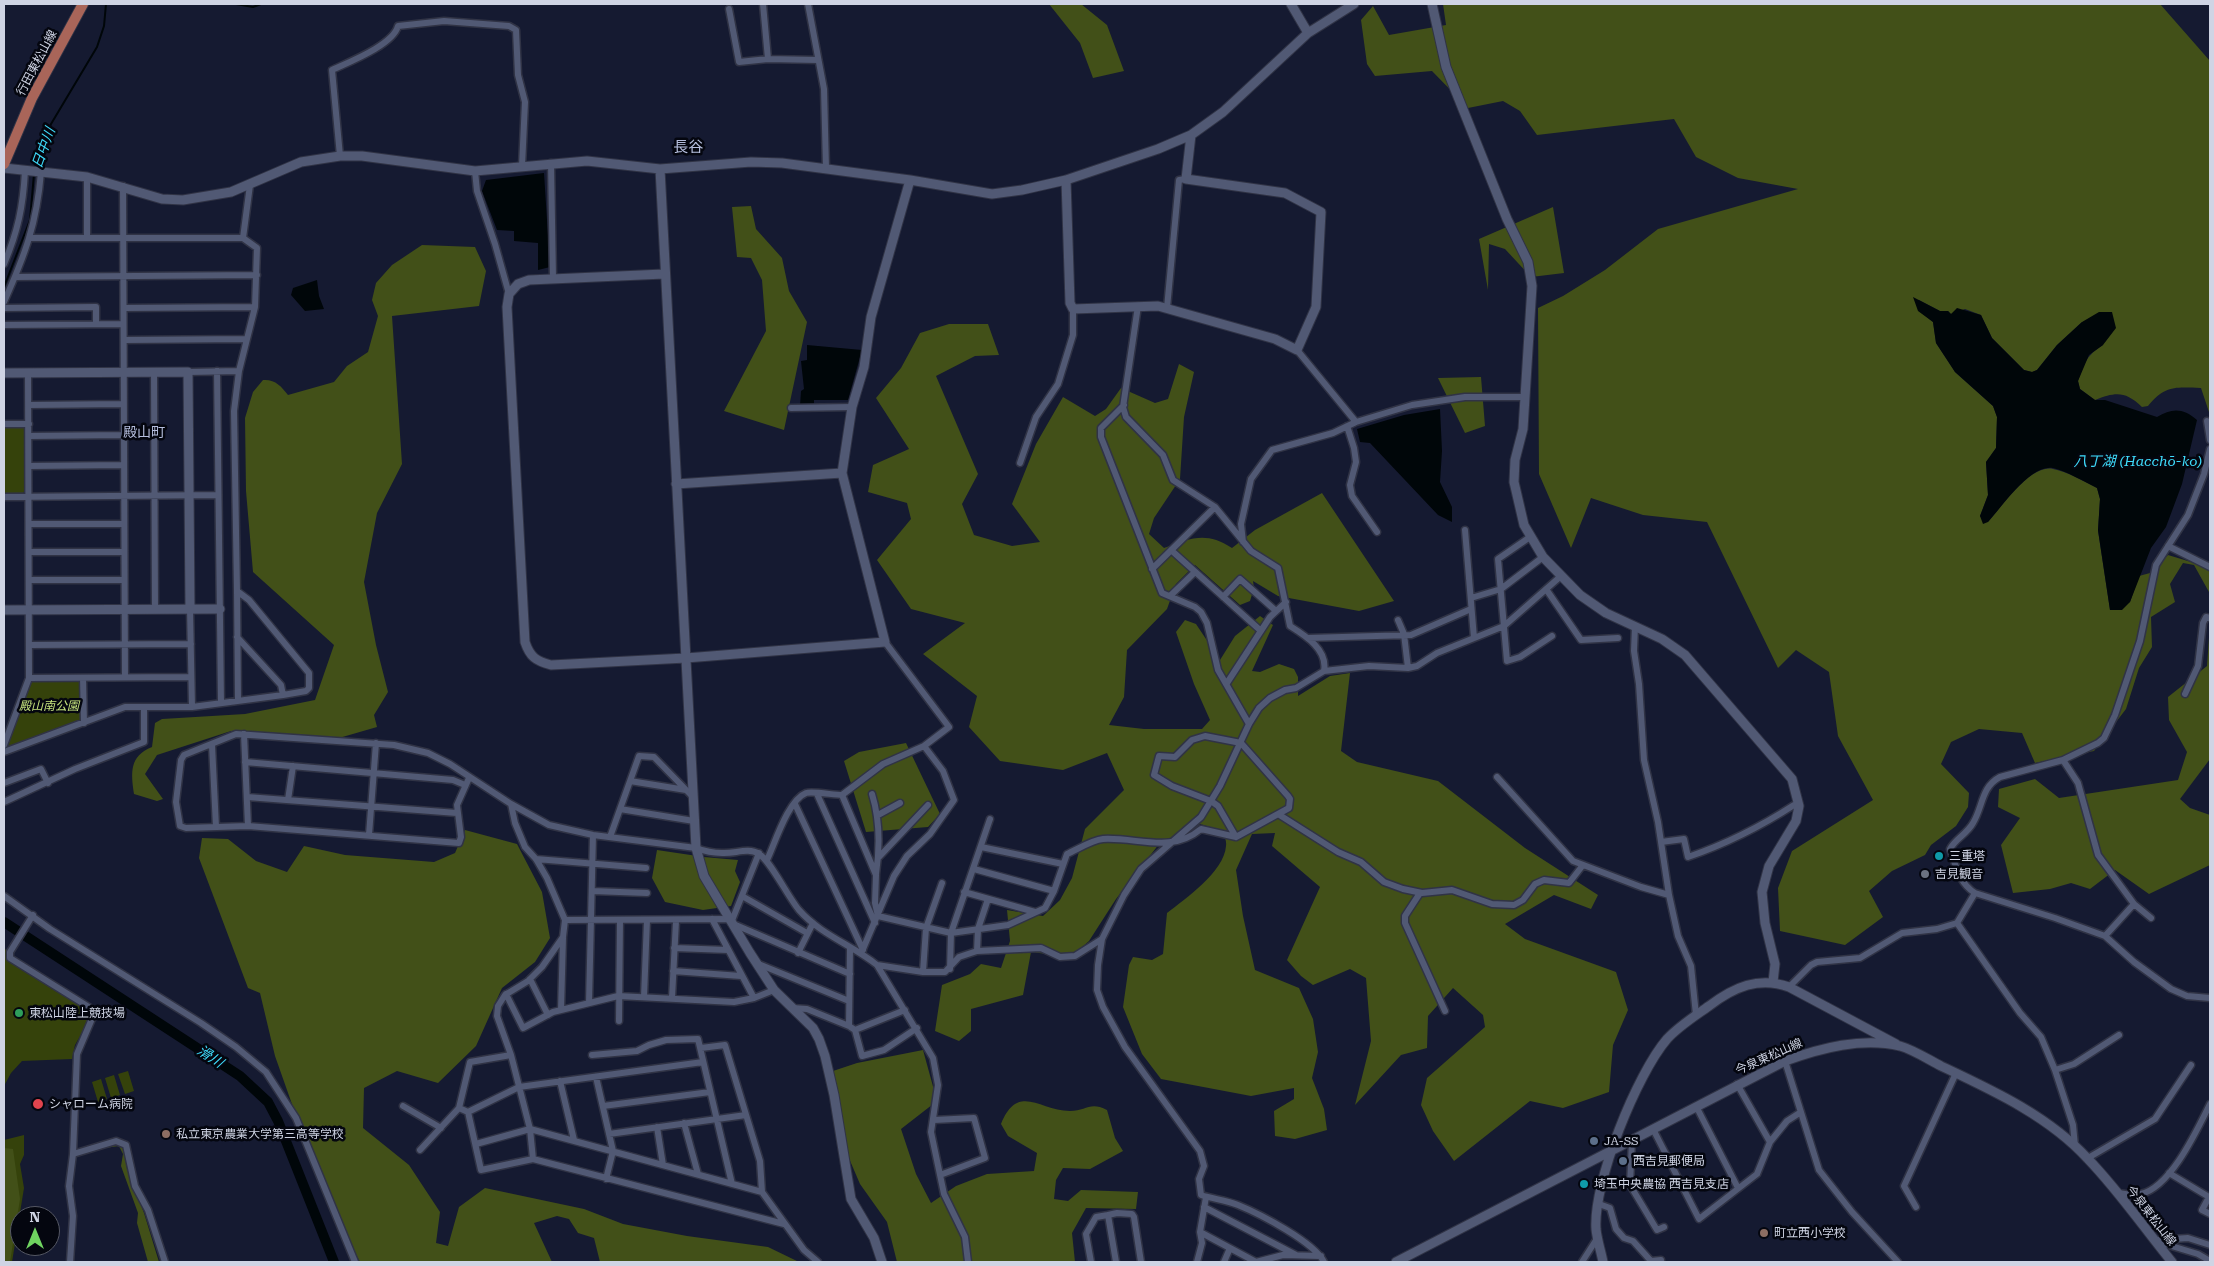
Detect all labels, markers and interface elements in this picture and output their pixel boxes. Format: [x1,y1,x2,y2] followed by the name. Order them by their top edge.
[14,28,60,98] street label: 行田東松山線
[29,125,59,171] water label: 日中川
[673,139,703,157] district label: 長谷
[123,425,165,441] district label: 殿山町
[2074,454,2202,470] water label: 八丁湖 (Hacchō-ko)
[19,699,79,713] park label: 殿山南公園
[1949,849,1985,863] place label: 三重塔
[1933,850,1945,862] marker: 三重塔
[1935,867,1983,881] place label: 吉見観音
[1919,868,1931,880] marker: 吉見観音
[29,1006,125,1020] place label: 東松山陸上競技場
[13,1007,25,1019] marker: 東松山陸上競技場
[1733,1036,1805,1078] street label: 今泉東松山線
[194,1042,226,1072] water label: 滑川
[31,1097,45,1111] marker: シャローム病院
[49,1097,133,1111] place label: シャローム病院
[176,1127,344,1141] place label: 私立東京農業大学第三高等学校
[160,1128,172,1140] marker: 私立東京農業大学第三高等学校
[1604,1134,1638,1148] place label: JA-SS
[1588,1135,1600,1147] marker: JA-SS
[1633,1154,1705,1168] place label: 西吉見郵便局
[1617,1155,1629,1167] marker: 西吉見郵便局
[1594,1177,1729,1191] place label: 埼玉中央農協 西吉見支店
[1578,1178,1590,1190] marker: 埼玉中央農協 西吉見支店
[2123,1183,2179,1249] street label: 今泉東松山線
[10,1206,60,1256] north arrow
[30,1209,40,1225] text: N
[1774,1226,1846,1240] place label: 町立西小学校
[1758,1227,1770,1239] marker: 町立西小学校

